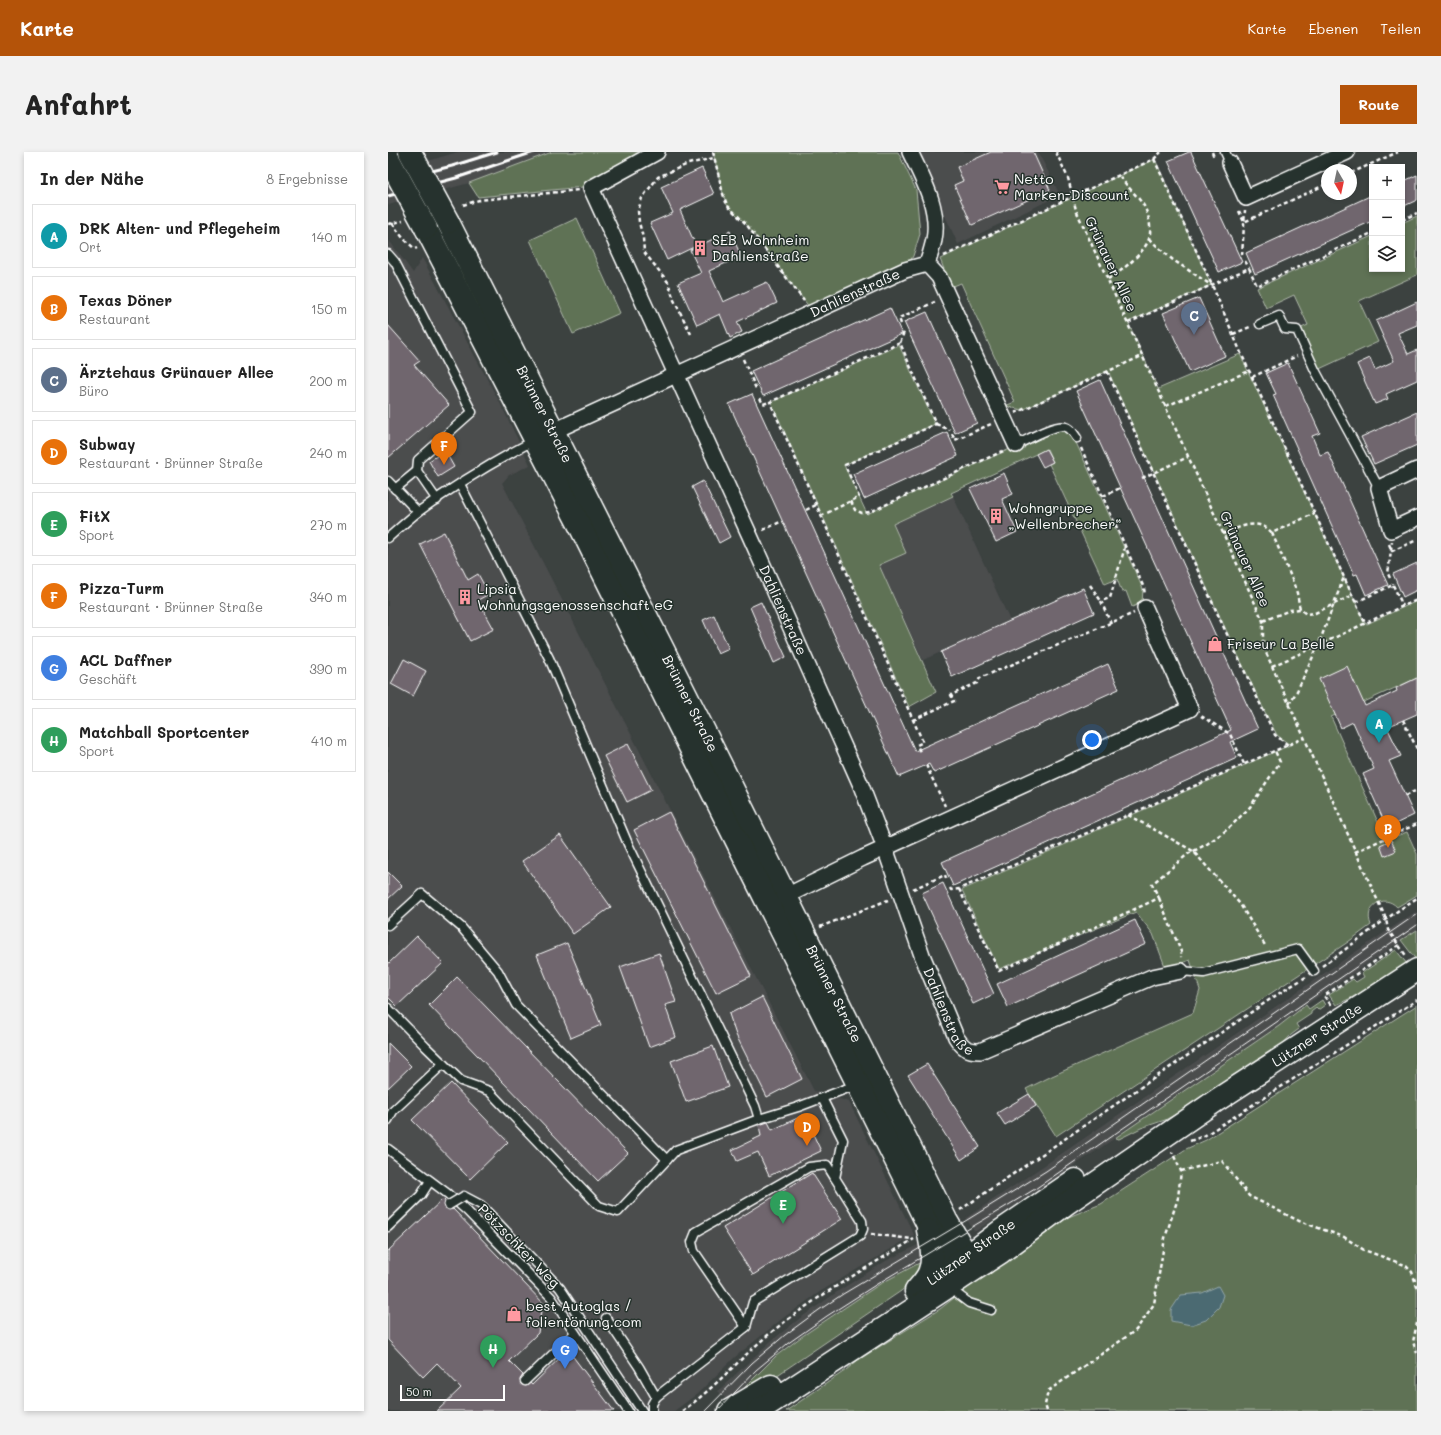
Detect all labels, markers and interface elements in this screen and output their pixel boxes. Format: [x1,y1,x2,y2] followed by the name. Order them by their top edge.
[20,16,74,41] text: Karte
[1247,19,1287,38] text: Karte
[1309,19,1358,38] text: Ebenen
[1380,19,1421,38] text: Teilen
[1340,85,1417,124] button: Route
[24,86,132,122] text: Anfahrt
[1321,164,1357,200] north arrow
[1369,164,1405,272] map controls
[1369,164,1405,200] button: +
[40,167,144,189] text: In der Nähe
[1014,169,1130,204] place label: Netto Marken-Discount
[266,170,348,187] text: 8 Ergebnisse
[993,178,1011,196] supermarket icon: Netto Marken-Discount
[1369,200,1405,236] button: −
[1081,213,1142,315] street label: Grünauer Allee
[79,218,280,238] text: DRK Alten- und Pflegeheim
[49,228,59,245] text: A
[311,228,347,245] text: 140 m
[712,230,809,265] place label: SEB Wohnheim Dahlienstraße
[1369,236,1405,272] button: layers
[79,238,102,255] text: Ort
[691,239,709,257] building icon: SEB Wohnheim Dahlienstraße
[807,264,903,321] street label: Dahlienstraße
[79,290,172,310] text: Texas Döner
[50,300,58,317] text: B
[311,300,347,317] text: 150 m
[1181,302,1207,335] pin: C
[79,310,150,327] text: Restaurant
[79,362,274,382] text: Ärztehaus Grünauer Allee
[513,362,577,466] street label: Brünner Straße
[49,372,59,389] text: C
[309,372,347,389] text: 200 m
[79,382,108,399] text: Büro
[431,432,457,465] pin: F
[79,434,135,454] text: Subway
[49,444,59,461] text: D
[310,444,347,461] text: 240 m
[79,454,263,471] text: Restaurant · Brünner Straße
[1008,498,1122,533] place label: Wohngruppe „Wellenbrecher“
[79,506,111,526] text: FitX
[987,507,1005,525] building icon: Wohngruppe „Wellenbrecher“
[1216,508,1275,610] street label: Grünauer Allee
[50,516,58,533] text: E
[310,516,347,533] text: 270 m
[79,526,114,543] text: Sport
[755,562,812,658] street label: Dahlienstraße
[79,578,164,598] text: Pizza-Turm
[477,579,673,614] place label: Lipsia Wohnungsgenossenschaft eG
[50,588,58,605] text: F
[309,588,347,605] text: 340 m
[456,588,474,606] building icon: Lipsia Wohnungsgenossenschaft eG
[79,598,263,615] text: Restaurant · Brünner Straße
[1227,634,1334,653] place label: Friseur La Belle
[1206,635,1224,653] shop icon: Friseur La Belle
[79,650,172,670] text: ACL Daffner
[658,651,723,755] street label: Brünner Straße
[49,660,59,677] text: G
[309,660,347,677] text: 390 m
[79,670,137,687] text: Geschäft
[1366,710,1392,743] pin: A
[79,722,249,742] text: Matchball Sportcenter
[1082,730,1102,750] your location
[49,732,59,749] text: H
[311,732,347,749] text: 410 m
[79,742,114,759] text: Sport
[1375,815,1401,848] pin: B
[802,942,867,1046] street label: Brünner Straße
[919,965,976,1059] street label: Dahlienstraße
[1268,998,1366,1071] street label: Lützner Straße
[794,1113,820,1146] pin: D
[770,1191,796,1224] pin: E
[474,1199,565,1292] street label: Pötzschker Weg
[923,1214,1019,1289] street label: Lützner Straße
[526,1296,642,1331] place label: best Autoglas / folientönung.com
[505,1305,523,1323] shop icon: best Autoglas / folientönung.com
[480,1335,506,1368] pin: H
[552,1336,578,1369] pin: G
[400,1383,505,1402] scale bar
[406,1384,432,1399] text: 50 m

